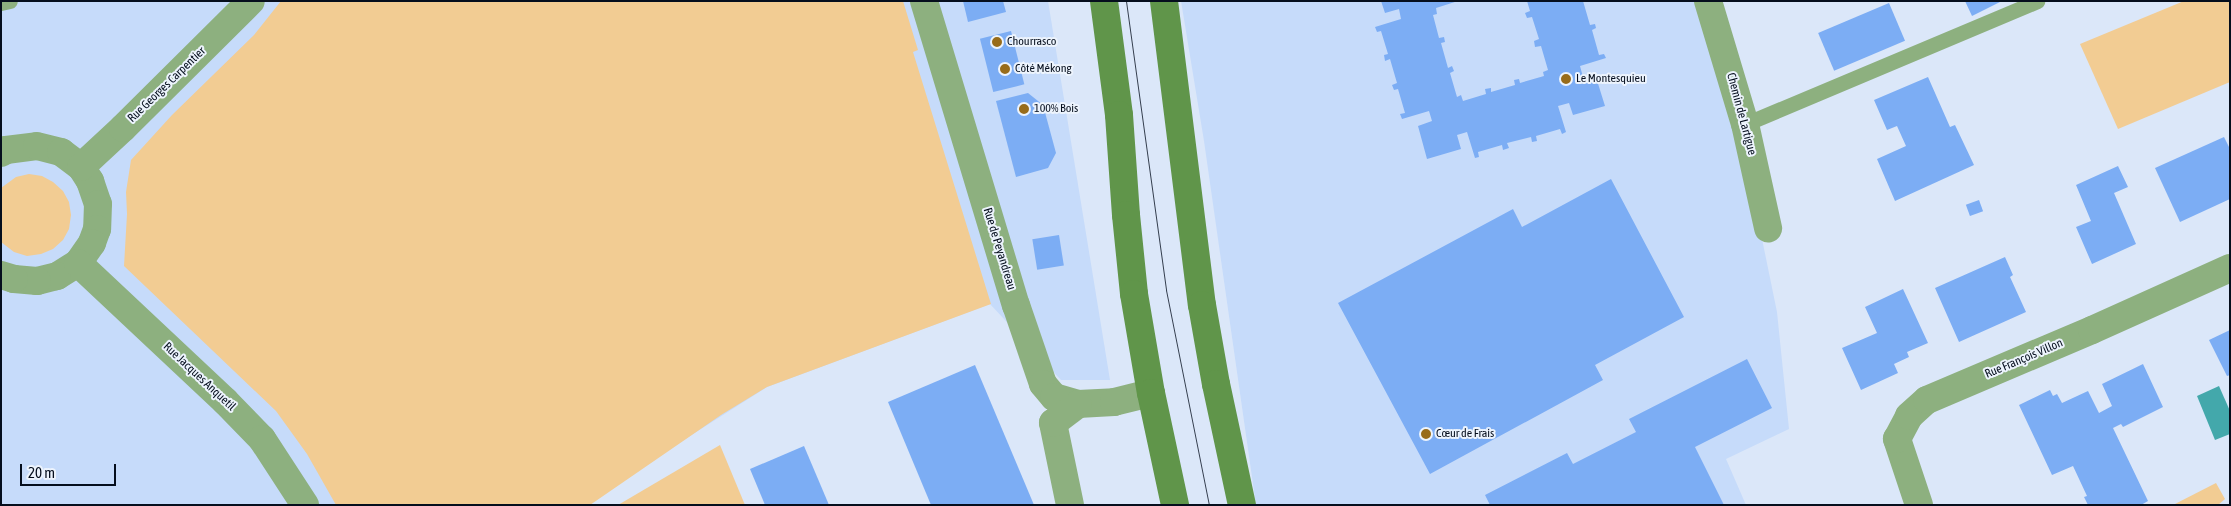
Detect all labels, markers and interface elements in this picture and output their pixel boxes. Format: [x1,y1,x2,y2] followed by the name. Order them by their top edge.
[1007,35,1056,49] place label: Chourrasco
[991,36,1003,48] marker: Chourrasco
[125,44,209,126] street label: Rue Georges Carpentier
[1015,62,1072,76] place label: Côté Mékong
[999,63,1011,75] marker: Côté Mékong
[1723,71,1759,157] street label: Chemin de Lartigue
[1576,72,1646,86] place label: Le Montesquieu
[1560,73,1572,85] marker: Le Montesquieu
[1034,102,1078,116] place label: 100% Bois
[1018,103,1030,115] marker: 100% Bois
[980,206,1018,292] street label: Rue de Peyandreau
[1983,336,2065,382] street label: Rue François Villon
[160,340,238,414] street label: Rue Jacques Anquetil
[1436,427,1494,441] place label: Cœur de Frais
[1420,428,1432,440] marker: Cœur de Frais
[22,454,119,486] scale bar
[28,464,55,481] text: 20 m

